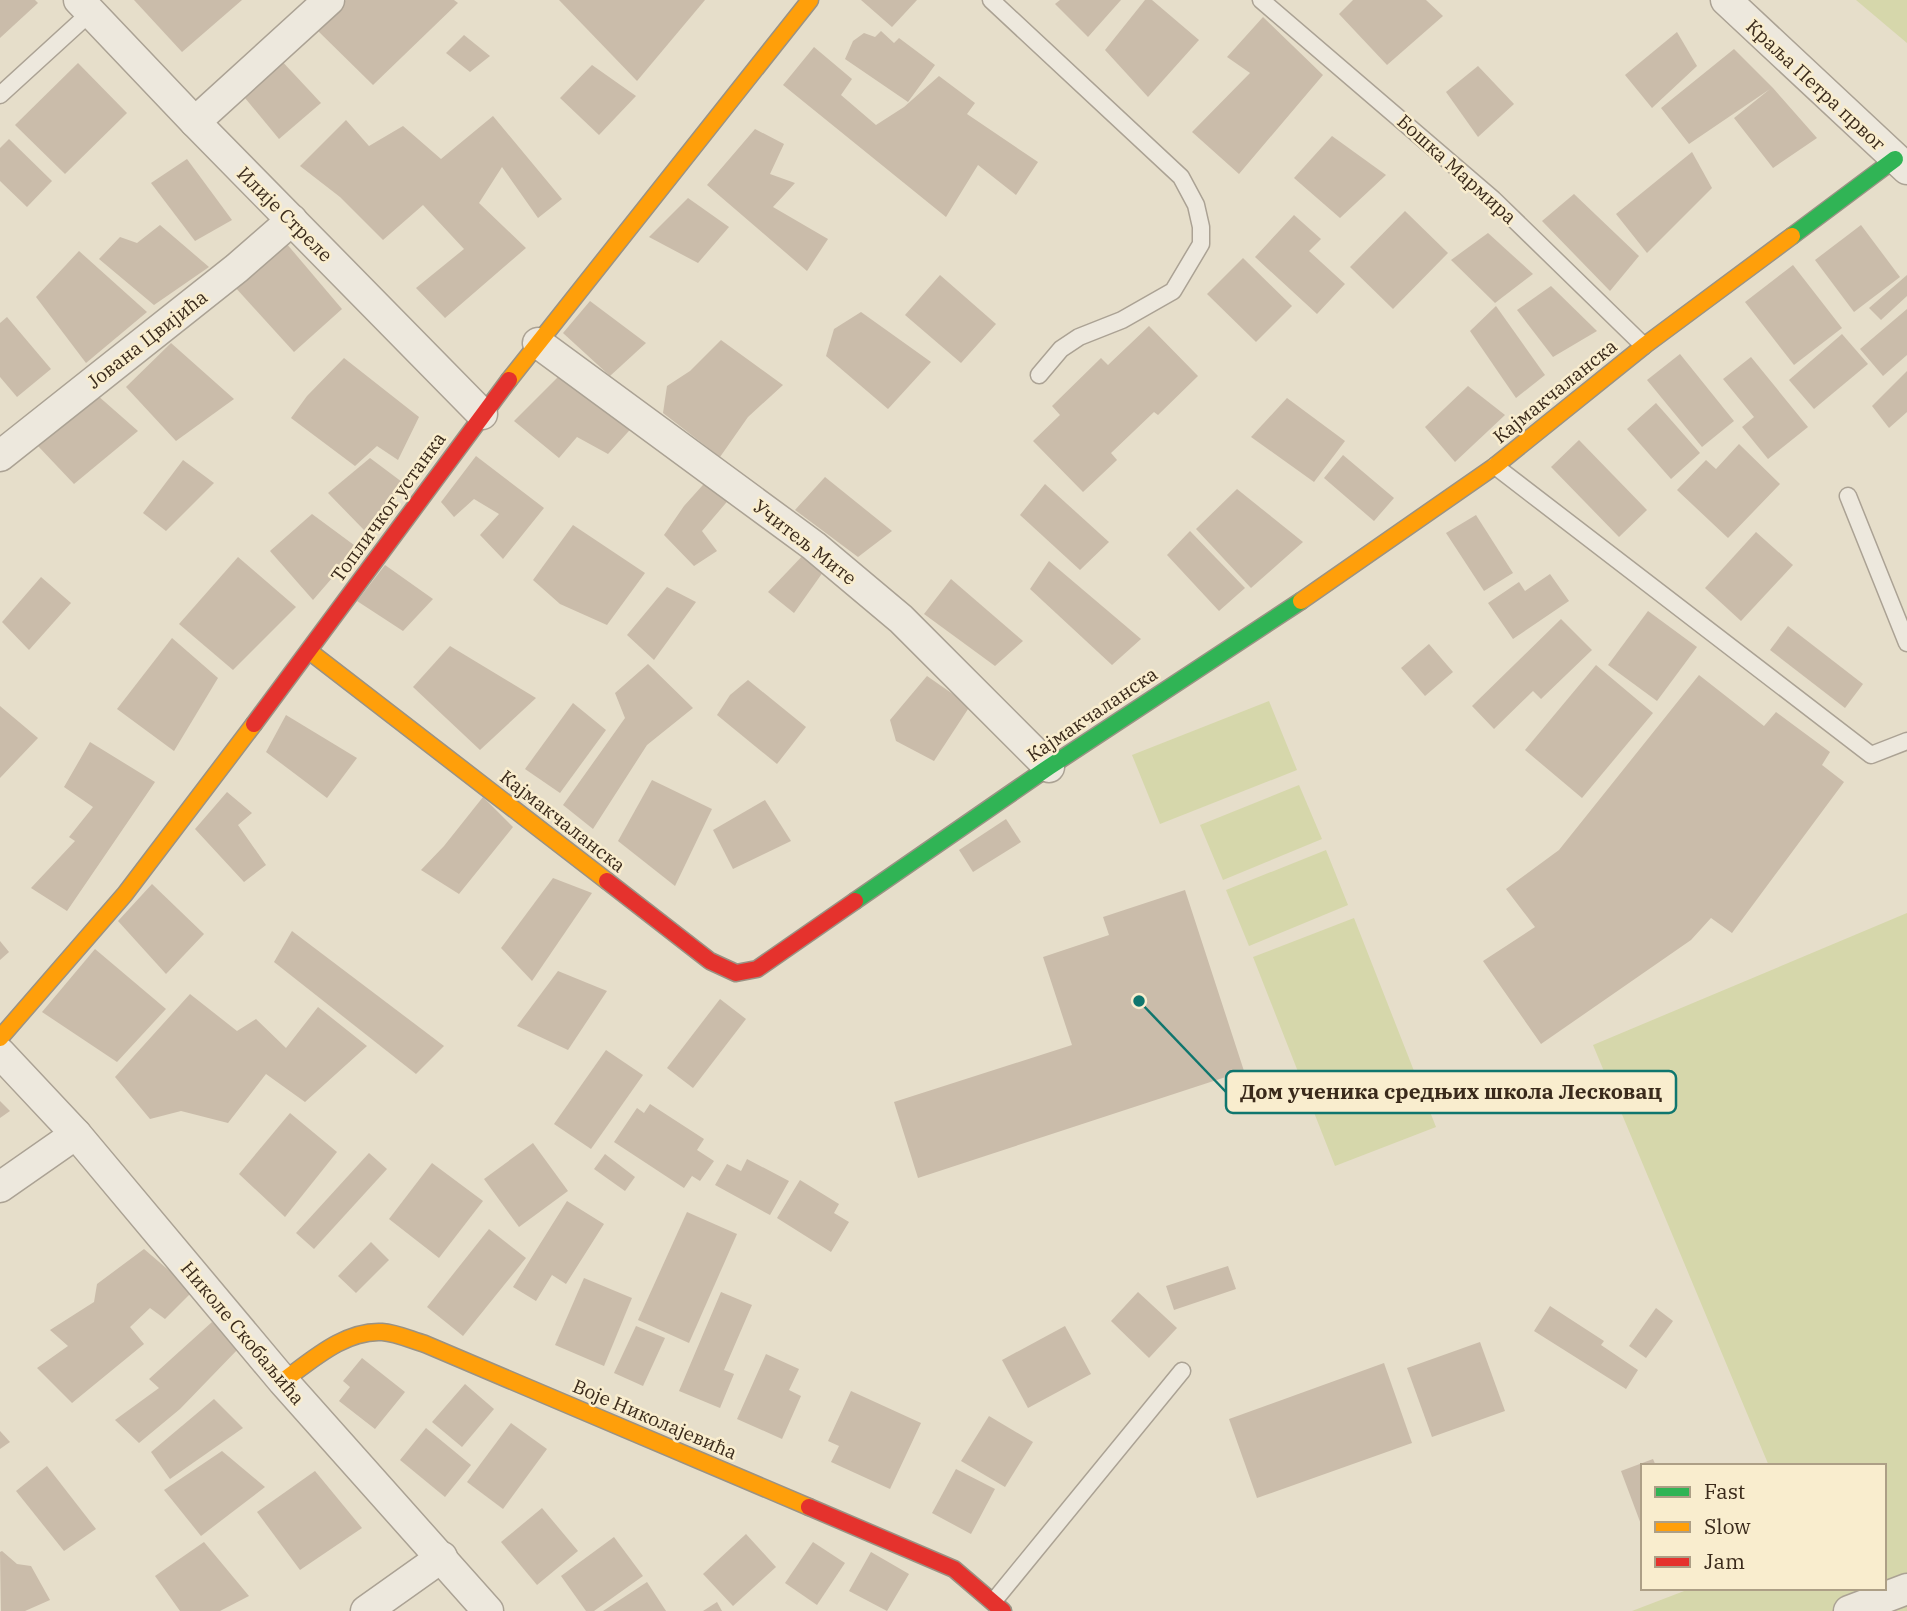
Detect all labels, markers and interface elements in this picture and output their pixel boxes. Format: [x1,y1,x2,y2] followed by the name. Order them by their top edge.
[1741,14,1891,156] street label: Краља Петра првог
[1392,109,1522,229] street label: Бошка Мармира
[232,161,338,267] street label: Илије Стреле
[82,285,212,393] street label: Јована Цвијића
[1488,334,1622,448] street label: Кајмакчаланска
[325,427,451,587] street label: Топличког устанка
[748,494,862,590] street label: Учитељ Мите
[1022,661,1162,767] street label: Кајмакчаланска
[496,765,630,877] street label: Кајмакчаланска
[1226,1071,1676,1113] callout: Дом ученика средњих школа Лесковац
[1240,1077,1663,1105] text: Дом ученика средњих школа Лесковац
[176,1256,310,1410] street label: Николе Скобаљића
[569,1374,741,1464] street label: Воје Николајевића
[1641,1464,1886,1590] legend
[1704,1477,1745,1505] text: Fast
[1704,1512,1751,1540] text: Slow
[1704,1547,1745,1575] text: Jam

